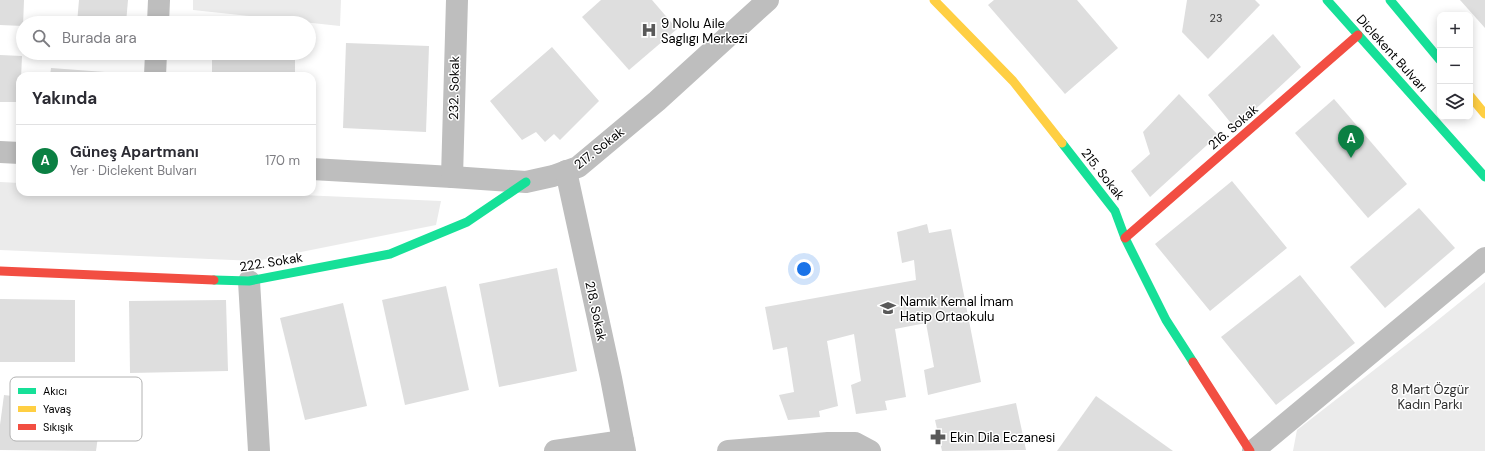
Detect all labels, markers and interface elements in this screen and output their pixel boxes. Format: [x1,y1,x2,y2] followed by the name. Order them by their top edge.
[1210,11,1222,25] house number: 23
[1353,11,1431,95] street label: Diclekent Bulvarı
[1437,12,1473,120] map controls
[1437,12,1473,48] button: +
[661,15,748,47] place label: 9 Nolu Aile Saglıgı Merkezi
[16,16,316,60] search box
[640,21,658,39] hospital icon: 9 Nolu Aile Saglıgı Merkezi
[30,27,52,49] icon: search
[62,28,137,48] text: Burada ara
[1437,48,1473,84] button: −
[445,55,463,120] street label: 232. Sokak
[1437,84,1473,120] button: layers
[32,87,97,109] text: Yakında
[1205,100,1262,153] street label: 216. Sokak
[570,123,628,173] street label: 217. Sokak
[1338,125,1364,158] pin: A
[70,142,199,162] text: Güneş Apartmanı
[1078,145,1129,204] street label: 215. Sokak
[40,152,50,169] text: A
[265,152,300,169] text: 170 m
[70,162,197,179] text: Yer · Diclekent Bulvarı
[238,249,304,275] street label: 222. Sokak
[794,259,814,279] your location
[581,279,611,343] street label: 218. Sokak
[900,293,1013,325] place label: Namık Kemal İmam Hatip Ortaokulu
[879,299,897,317] school or university icon: Namık Kemal İmam Hatip Ortaokulu
[10,377,142,441] legend
[1391,381,1469,413] park label: 8 Mart Özgür Kadın Parkı
[43,384,67,398] text: Akıcı
[43,402,71,416] text: Yavaş
[43,420,74,434] text: Sıkışık
[929,428,947,446] pharmacy icon: Ekin Dila Eczanesi
[950,429,1055,446] place label: Ekin Dila Eczanesi

